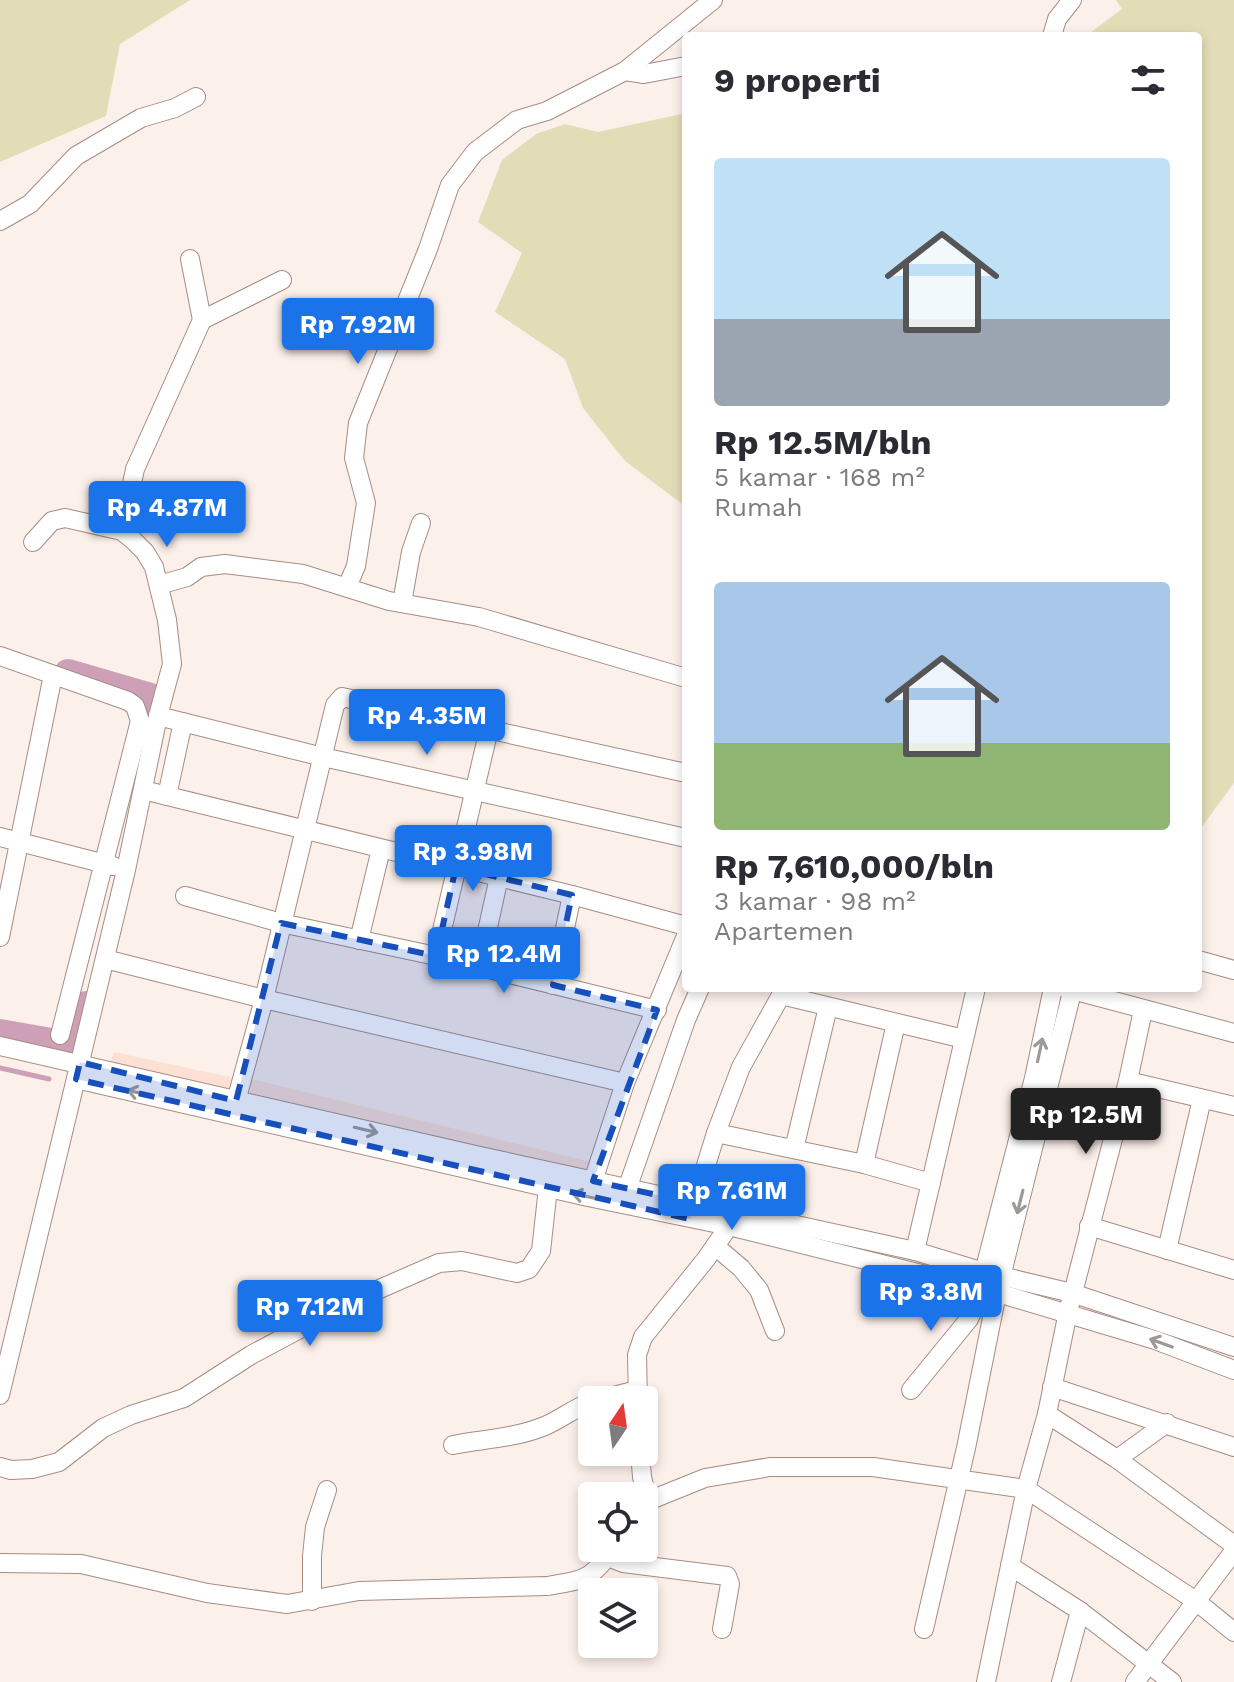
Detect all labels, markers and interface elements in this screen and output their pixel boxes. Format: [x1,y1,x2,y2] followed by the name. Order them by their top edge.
[1126,58,1170,102] icon: filters
[714,60,881,100] text: 9 properti
[870,210,1014,354] icon: home
[275,298,441,366] pin: Rp 7.92M
[300,309,416,339] text: Rp 7.92M
[714,422,932,462] text: Rp 12.5M/bln
[714,462,925,492] text: 5 kamar · 168 m²
[84,481,250,549] pin: Rp 4.87M
[107,492,227,522] text: Rp 4.87M
[714,492,803,522] text: Rumah
[870,634,1014,778] icon: home
[344,689,510,757] pin: Rp 4.35M
[367,700,487,730] text: Rp 4.35M
[390,825,556,893] pin: Rp 3.98M
[413,836,533,866] text: Rp 3.98M
[714,846,994,886] text: Rp 7,610,000/bln
[714,886,916,916] text: 3 kamar · 98 m²
[714,916,854,946] text: Apartemen
[421,927,587,995] pin: Rp 12.4M
[446,938,562,968] text: Rp 12.4M
[1033,1038,1048,1064] one-way arrow
[127,1085,153,1100] one-way arrow
[1003,1088,1169,1156] pin: Rp 12.5M
[1029,1099,1143,1129] text: Rp 12.5M
[353,1123,379,1138] one-way arrow
[649,1164,815,1232] pin: Rp 7.61M
[676,1175,788,1205] text: Rp 7.61M
[571,1188,597,1203] one-way arrow
[1012,1188,1027,1214] one-way arrow
[857,1265,1005,1333] pin: Rp 3.8M
[879,1276,983,1306] text: Rp 3.8M
[227,1280,393,1348] pin: Rp 7.12M
[256,1291,364,1321] text: Rp 7.12M
[1149,1334,1174,1349] one-way arrow
[578,1386,658,1466] north arrow
[578,1386,658,1658] map controls
[578,1482,658,1562] button: locate
[578,1578,658,1658] button: layers

